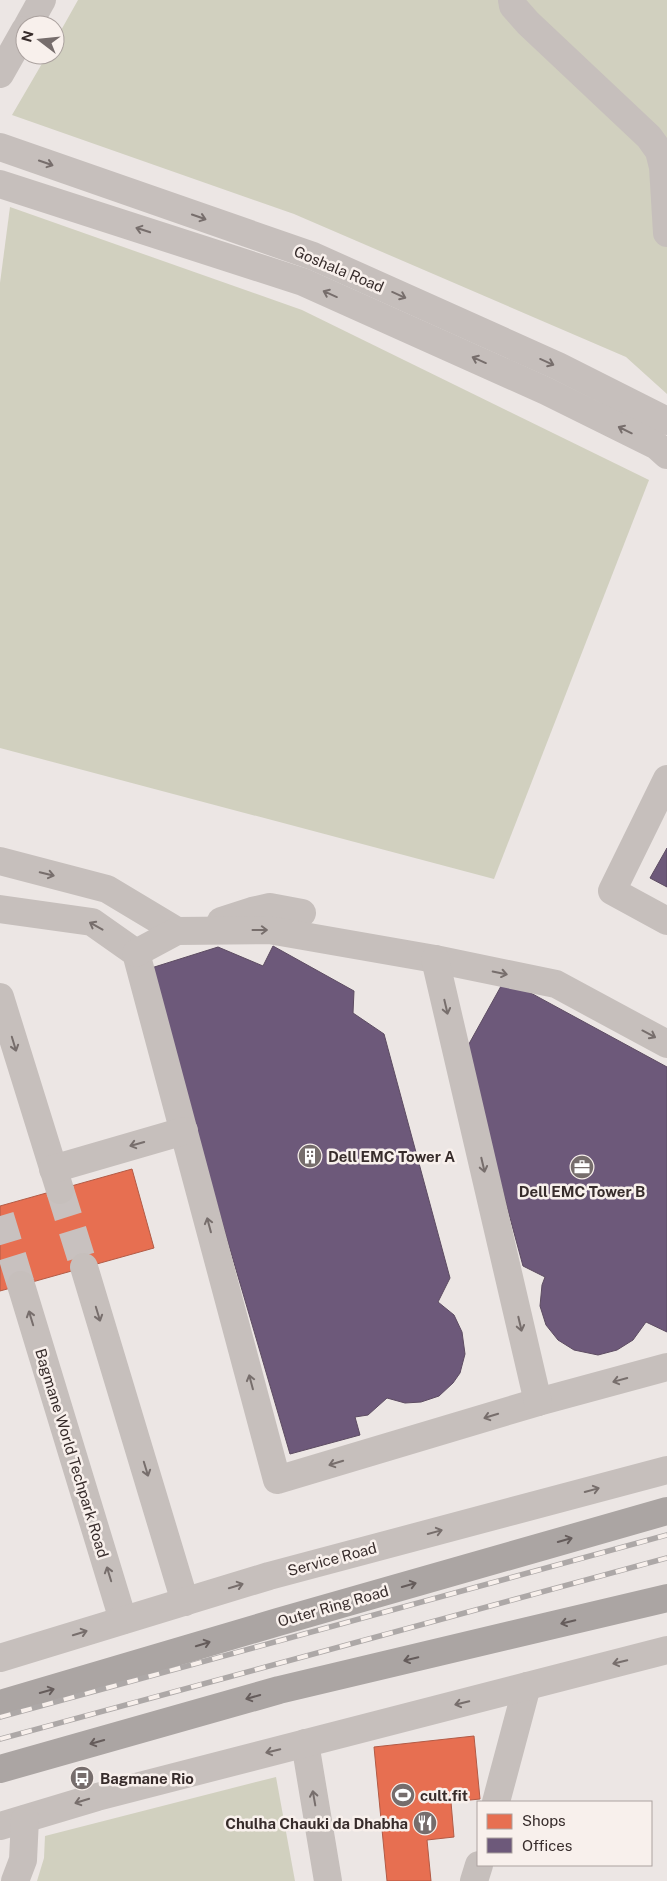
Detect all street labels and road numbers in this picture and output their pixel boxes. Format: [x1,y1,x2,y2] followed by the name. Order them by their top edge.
[292,242,386,296] street label: Goshala Road
[32,1346,112,1560] street label: Bagmane World Techpark Road
[286,1539,378,1579] street label: Service Road
[276,1582,390,1630] street label: Outer Ring Road

